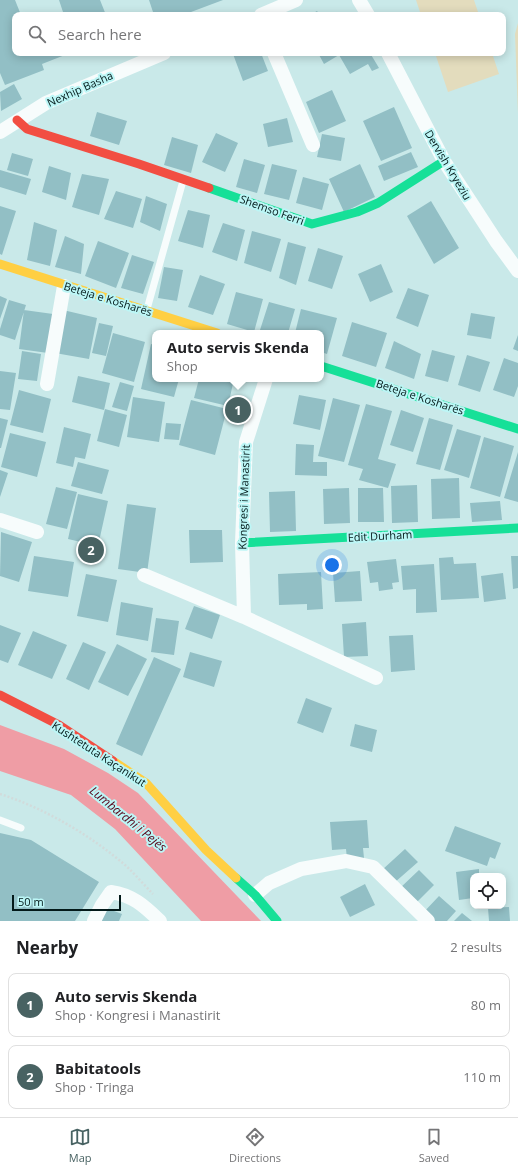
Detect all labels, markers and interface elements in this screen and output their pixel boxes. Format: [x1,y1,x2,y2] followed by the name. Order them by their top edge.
[12,12,506,56] search box
[26,23,48,45] icon: search
[58,24,142,44] text: Search here
[44,67,115,110] street label: Nexhip Basha
[422,127,475,203] street label: Dervish Kryeziu
[238,191,306,228] street label: Shemso Ferri
[62,278,154,319] street label: Beteja e Kosharës
[152,330,324,382] popup
[167,337,309,357] text: Auto servis Skenda
[167,357,198,375] text: Shop
[374,375,466,418] street label: Beteja e Kosharës
[225,395,251,425] pin: 1
[234,444,253,550] street label: Kongresi i Manastirit
[347,526,413,545] street label: Edit Durham
[78,535,104,565] pin: 2
[322,555,342,575] your location
[49,718,149,790] street label: Kushtetuta Kaçanikut
[86,782,170,855] water label: Lumbardhi i Pejës
[470,873,506,909] map controls
[470,873,506,909] button: locate
[12,893,121,912] scale bar
[18,894,44,909] text: 50 m
[16,936,78,959] text: Nearby
[450,938,502,956] text: 2 results
[55,986,197,1006] text: Auto servis Skenda
[26,996,34,1014] text: 1
[471,996,501,1014] text: 80 m
[55,1006,220,1024] text: Shop · Kongresi i Manastirit
[55,1058,141,1078] text: Babitatools
[26,1068,34,1086] text: 2
[463,1068,501,1086] text: 110 m
[55,1078,134,1096] text: Shop · Tringa
[69,1126,92,1165] tab: Map
[229,1126,281,1165] tab: Directions
[419,1126,449,1165] tab: Saved

